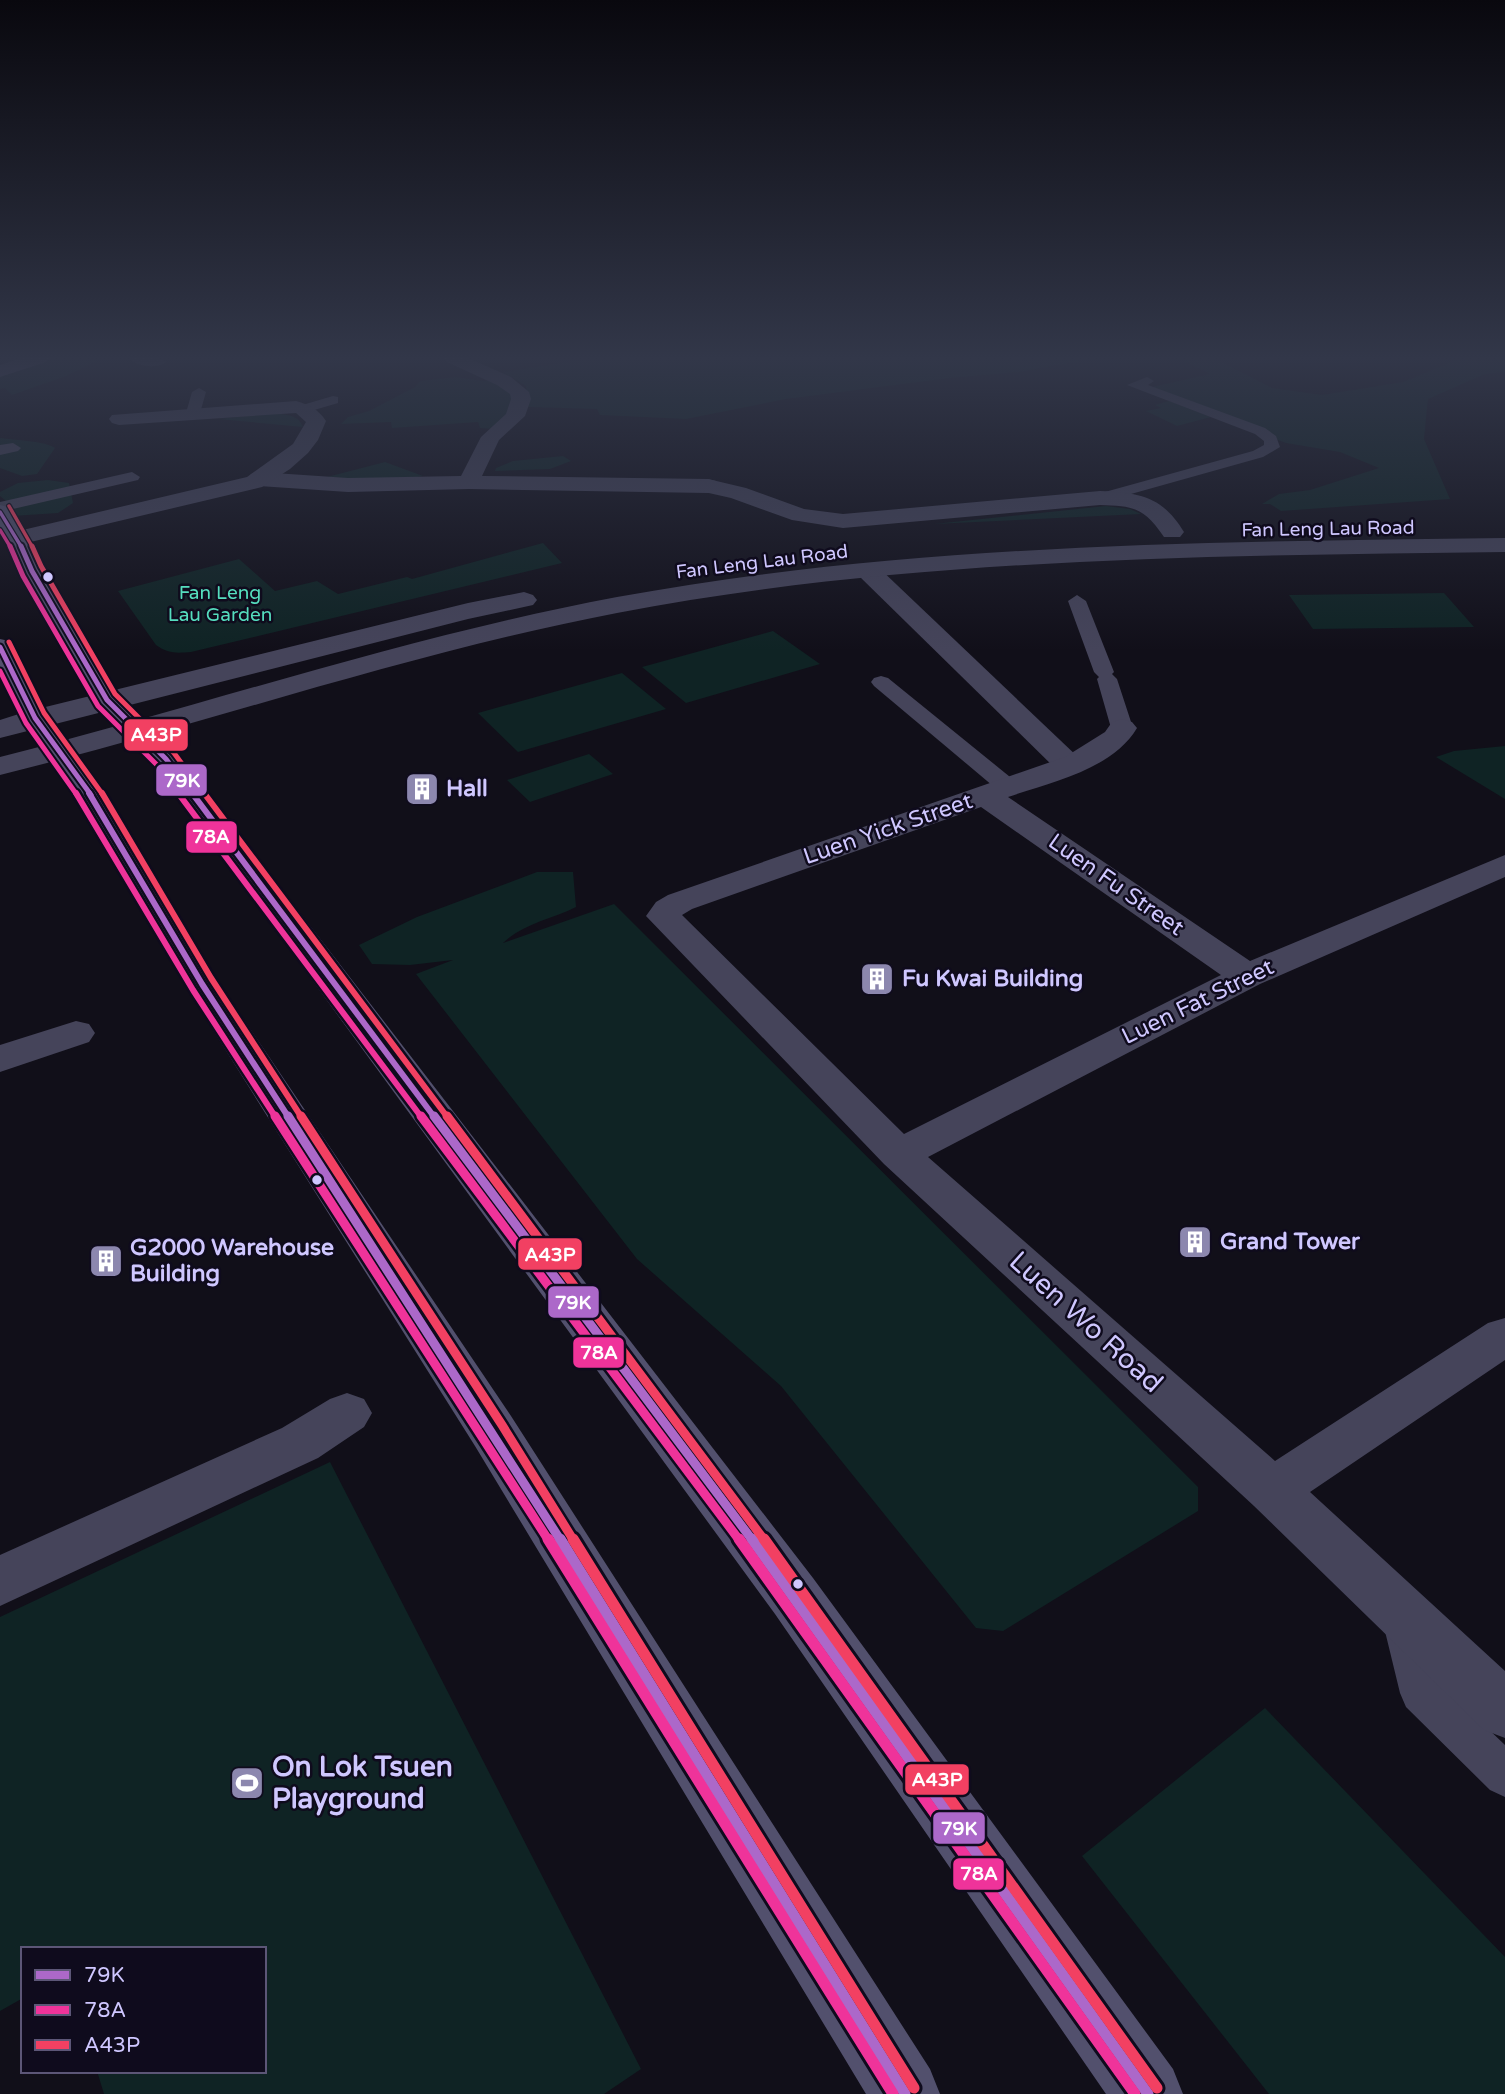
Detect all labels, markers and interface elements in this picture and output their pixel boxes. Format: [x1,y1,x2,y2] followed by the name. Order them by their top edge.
[1241,516,1415,542] street label: Fan Leng Lau Road
[675,541,849,583] street label: Fan Leng Lau Road
[41,570,55,584] unlabelled marker
[168,582,272,626] park label: Fan Leng Lau Garden
[123,718,189,752] line badge: A43P
[131,724,182,746] text: A43P
[155,763,208,797] line badge: 79K
[164,770,201,792] text: 79K
[403,770,441,808] building icon: Hall
[446,775,488,803] place label: Hall
[800,787,976,871] street label: Luen Yick Street
[185,820,238,854] line badge: 78A
[192,826,230,848] text: 78A
[1043,828,1189,942] street label: Luen Fu Street
[1117,953,1279,1051] street label: Luen Fat Street
[858,960,896,998] building icon: Fu Kwai Building
[902,965,1083,993] place label: Fu Kwai Building
[310,1173,324,1187] unlabelled marker
[1176,1223,1214,1261] building icon: Grand Tower
[1220,1228,1361,1256] place label: Grand Tower
[130,1234,334,1288] place label: G2000 Warehouse Building
[517,1237,583,1271] line badge: A43P
[87,1242,125,1280] building icon: G2000 Warehouse Building
[525,1244,576,1266] text: A43P
[1002,1244,1170,1400] street label: Luen Wo Road
[547,1285,600,1319] line badge: 79K
[555,1292,592,1314] text: 79K
[572,1336,625,1369] line badge: 78A
[580,1342,618,1364] text: 78A
[791,1577,805,1591] unlabelled marker
[272,1750,453,1816] place label: On Lok Tsuen Playground
[904,1763,970,1796] line badge: A43P
[228,1764,266,1802] sports icon: On Lok Tsuen Playground
[912,1769,963,1791] text: A43P
[932,1811,986,1845] line badge: 79K
[941,1818,978,1840] text: 79K
[952,1857,1005,1891] line badge: 78A
[960,1863,998,1885] text: 78A
[21,1947,266,2073] legend
[84,1963,124,1988] text: 79K
[84,1998,126,2023] text: 78A
[84,2033,140,2058] text: A43P

